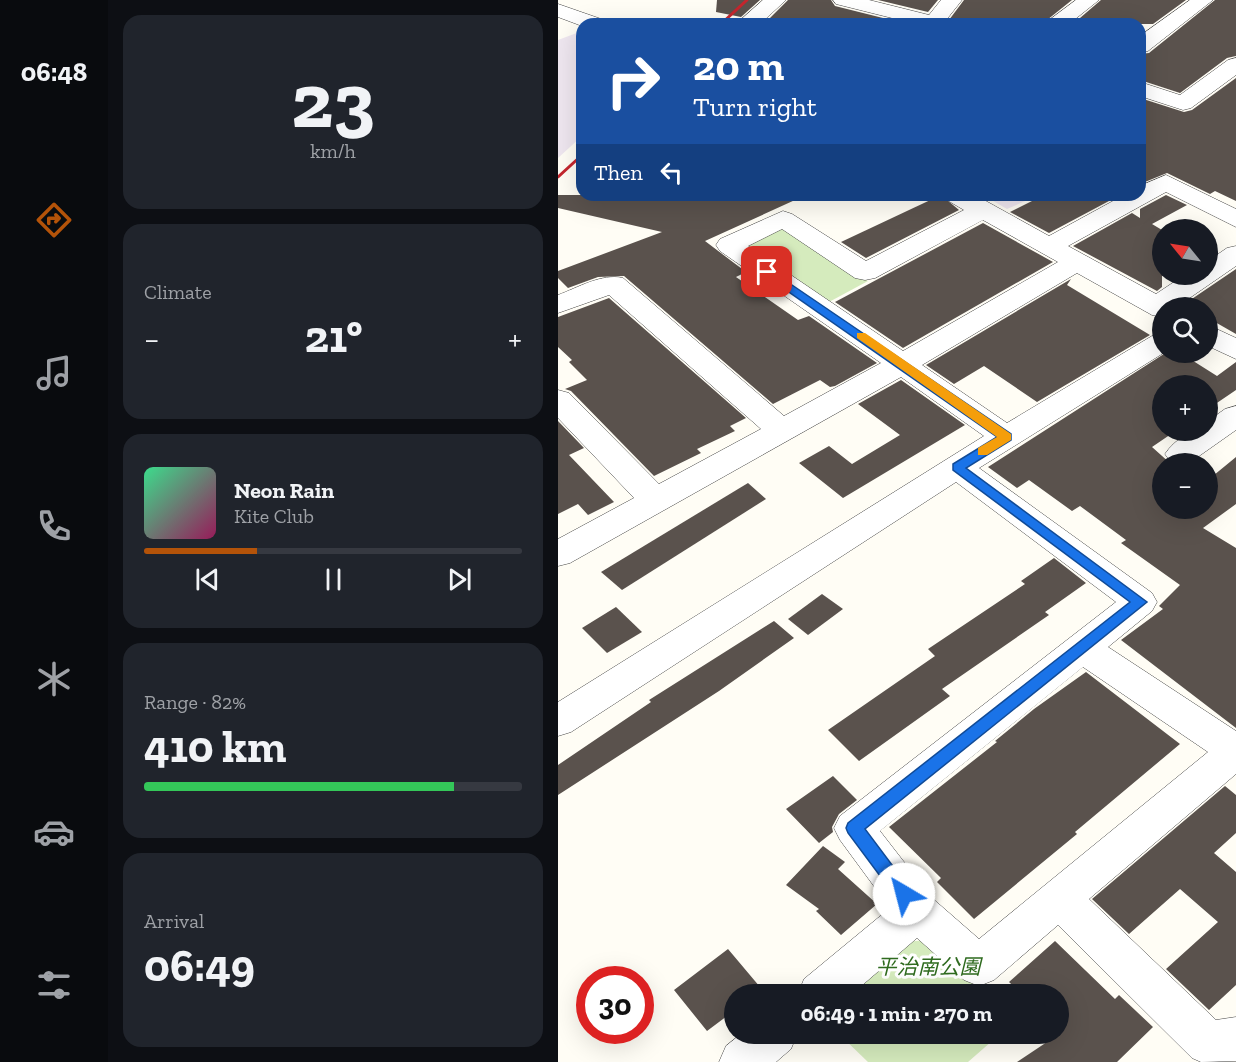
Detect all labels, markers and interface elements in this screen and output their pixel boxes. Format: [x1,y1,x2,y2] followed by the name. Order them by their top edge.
[693,40,784,91] text: 20 m
[594,42,672,120] icon: right
[291,53,375,147] text: 23
[21,56,87,88] text: 06:48
[693,91,817,123] text: Turn right
[310,139,356,163] text: km/h
[655,156,688,189] icon: left
[594,159,643,186] text: Then
[33,199,75,241] icon: directions
[1152,219,1218,285] north arrow
[1152,219,1218,519] map controls
[741,246,792,297] pin
[750,255,783,288] icon: arrive
[144,280,212,304] text: Climate
[1152,297,1218,363] button: search
[305,310,363,364] text: 21°
[144,319,159,358] text: −
[508,319,522,358] text: +
[33,352,75,394] icon: music
[1152,375,1218,441] button: +
[1152,453,1218,519] button: −
[234,477,334,504] text: Neon Rain
[234,504,314,528] text: Kite Club
[33,505,75,547] icon: phone
[191,563,224,596] icon: previous
[317,563,350,596] icon: pause
[443,563,476,596] icon: next
[33,658,75,700] icon: climate
[144,690,246,714] text: Range · 82%
[144,720,286,774] text: 410 km
[33,811,75,853] icon: car
[872,862,936,926] position arrow
[144,909,204,933] text: Arrival
[144,939,255,993] text: 06:49
[876,954,983,979] park label: 平治南公園
[33,964,75,1006] icon: filters
[576,966,654,1044] speed limit sign: 30
[801,1000,992,1027] text: 06:49 · 1 min · 270 m

